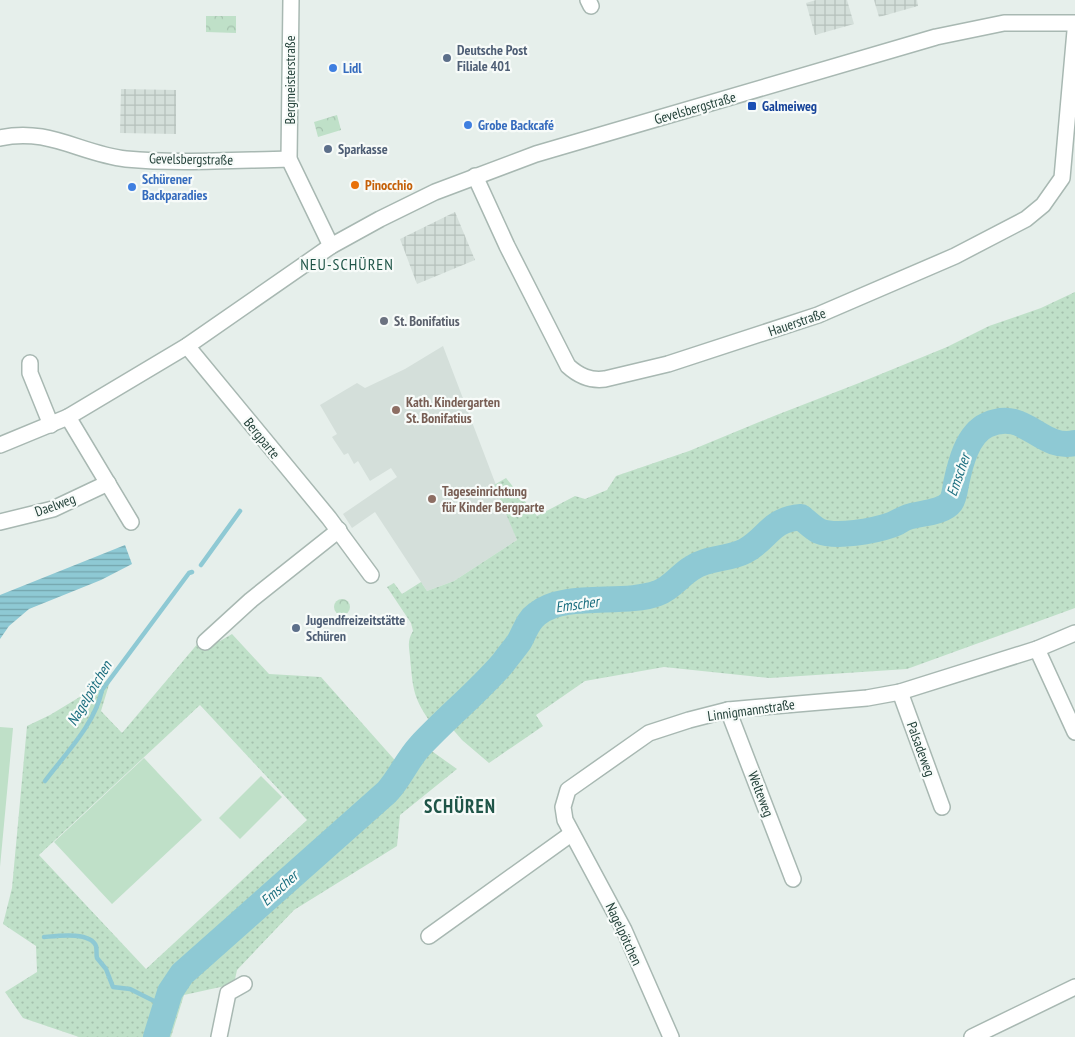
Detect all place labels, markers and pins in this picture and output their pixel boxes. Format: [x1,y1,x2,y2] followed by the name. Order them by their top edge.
[457,41,527,75] place label: Deutsche Post Filiale 401
[441,52,453,64] marker: Deutsche Post Filiale 401
[343,59,362,77] place label: Lidl
[327,62,339,74] marker: Lidl
[762,97,817,115] place label: Galmeiweg
[746,100,758,112] marker: Galmeiweg
[478,116,554,134] place label: Grobe Backcafé
[462,119,474,131] marker: Grobe Backcafé
[338,140,388,158] place label: Sparkasse
[322,143,334,155] marker: Sparkasse
[142,170,208,204] place label: Schürener Backparadies
[365,176,413,194] place label: Pinocchio
[349,179,361,191] marker: Pinocchio
[126,181,138,193] marker: Schürener Backparadies
[394,312,460,330] place label: St. Bonifatius
[378,315,390,327] marker: St. Bonifatius
[406,393,500,427] place label: Kath. Kindergarten St. Bonifatius
[390,404,402,416] marker: Kath. Kindergarten St. Bonifatius
[442,482,545,516] place label: Tageseinrichtung für Kinder Bergparte
[426,493,438,505] marker: Tageseinrichtung für Kinder Bergparte
[305,611,405,645] place label: Jugendfreizeitstätte Schüren
[290,622,302,634] marker: Jugendfreizeitstätte Schüren

